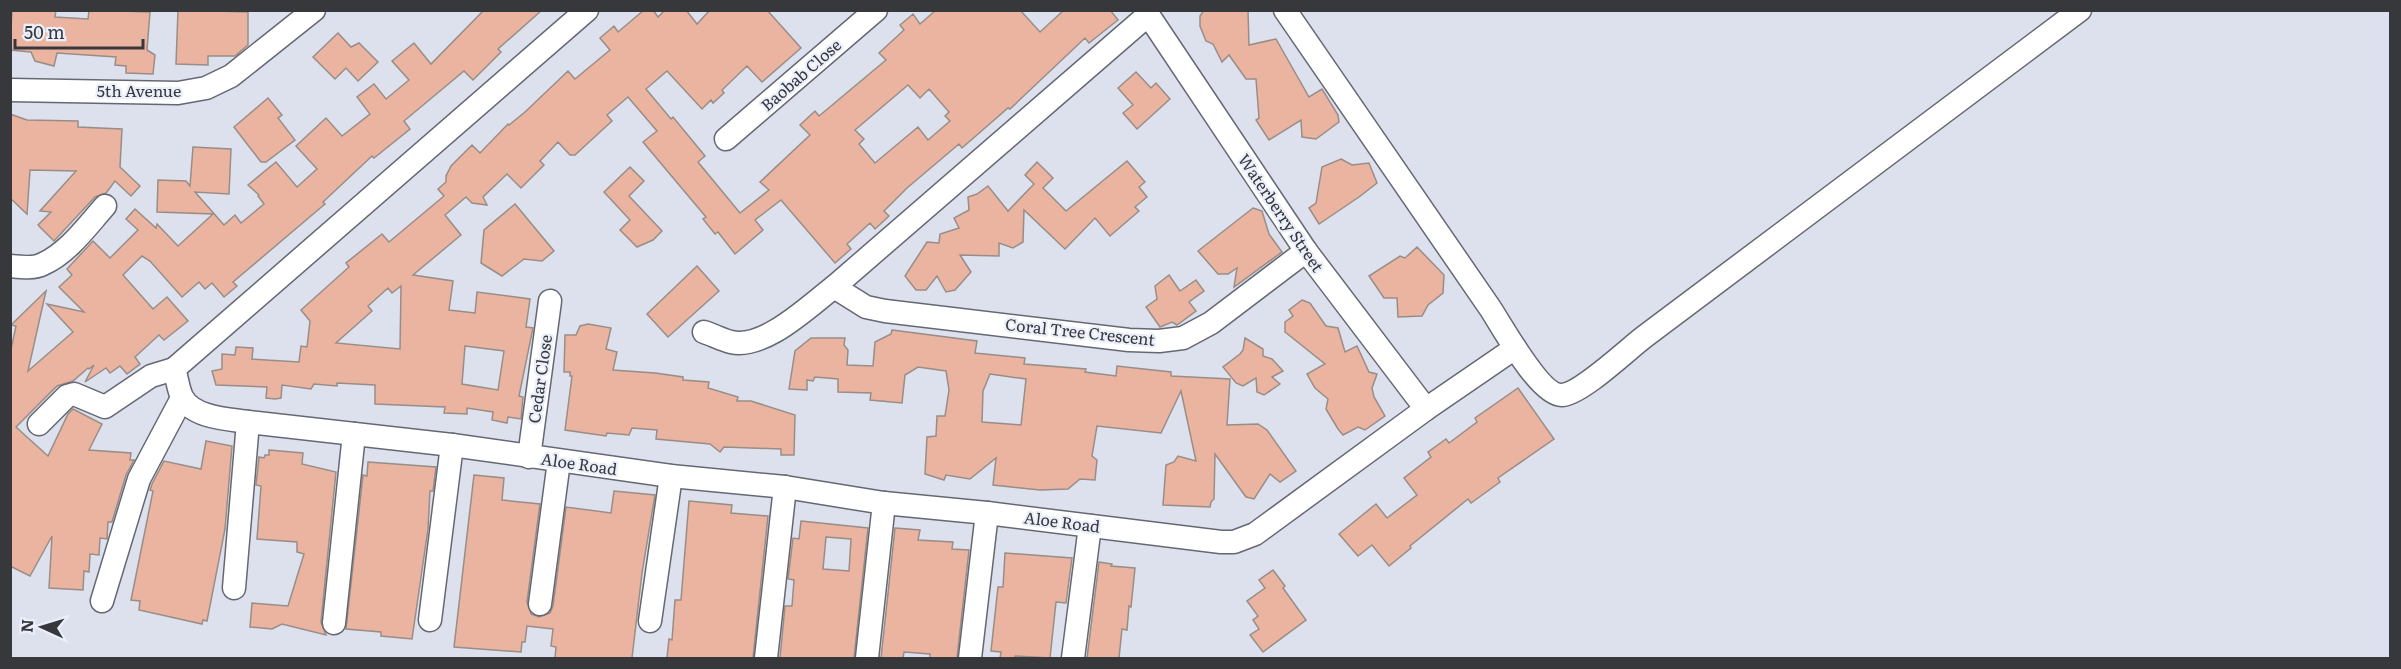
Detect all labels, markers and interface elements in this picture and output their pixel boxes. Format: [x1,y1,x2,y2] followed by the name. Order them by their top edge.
[15,12,142,50] scale bar
[24,18,65,45] text: 50 m
[755,32,846,116] street label: Baobab Close
[97,78,181,102] street label: 5th Avenue
[1233,148,1331,277] street label: Waterberry Street
[1004,311,1157,351] street label: Coral Tree Crescent
[521,333,557,425] street label: Cedar Close
[540,446,619,480] street label: Aloe Road
[1023,504,1102,538] street label: Aloe Road
[12,597,72,657] north arrow
[14,618,38,633] text: N

